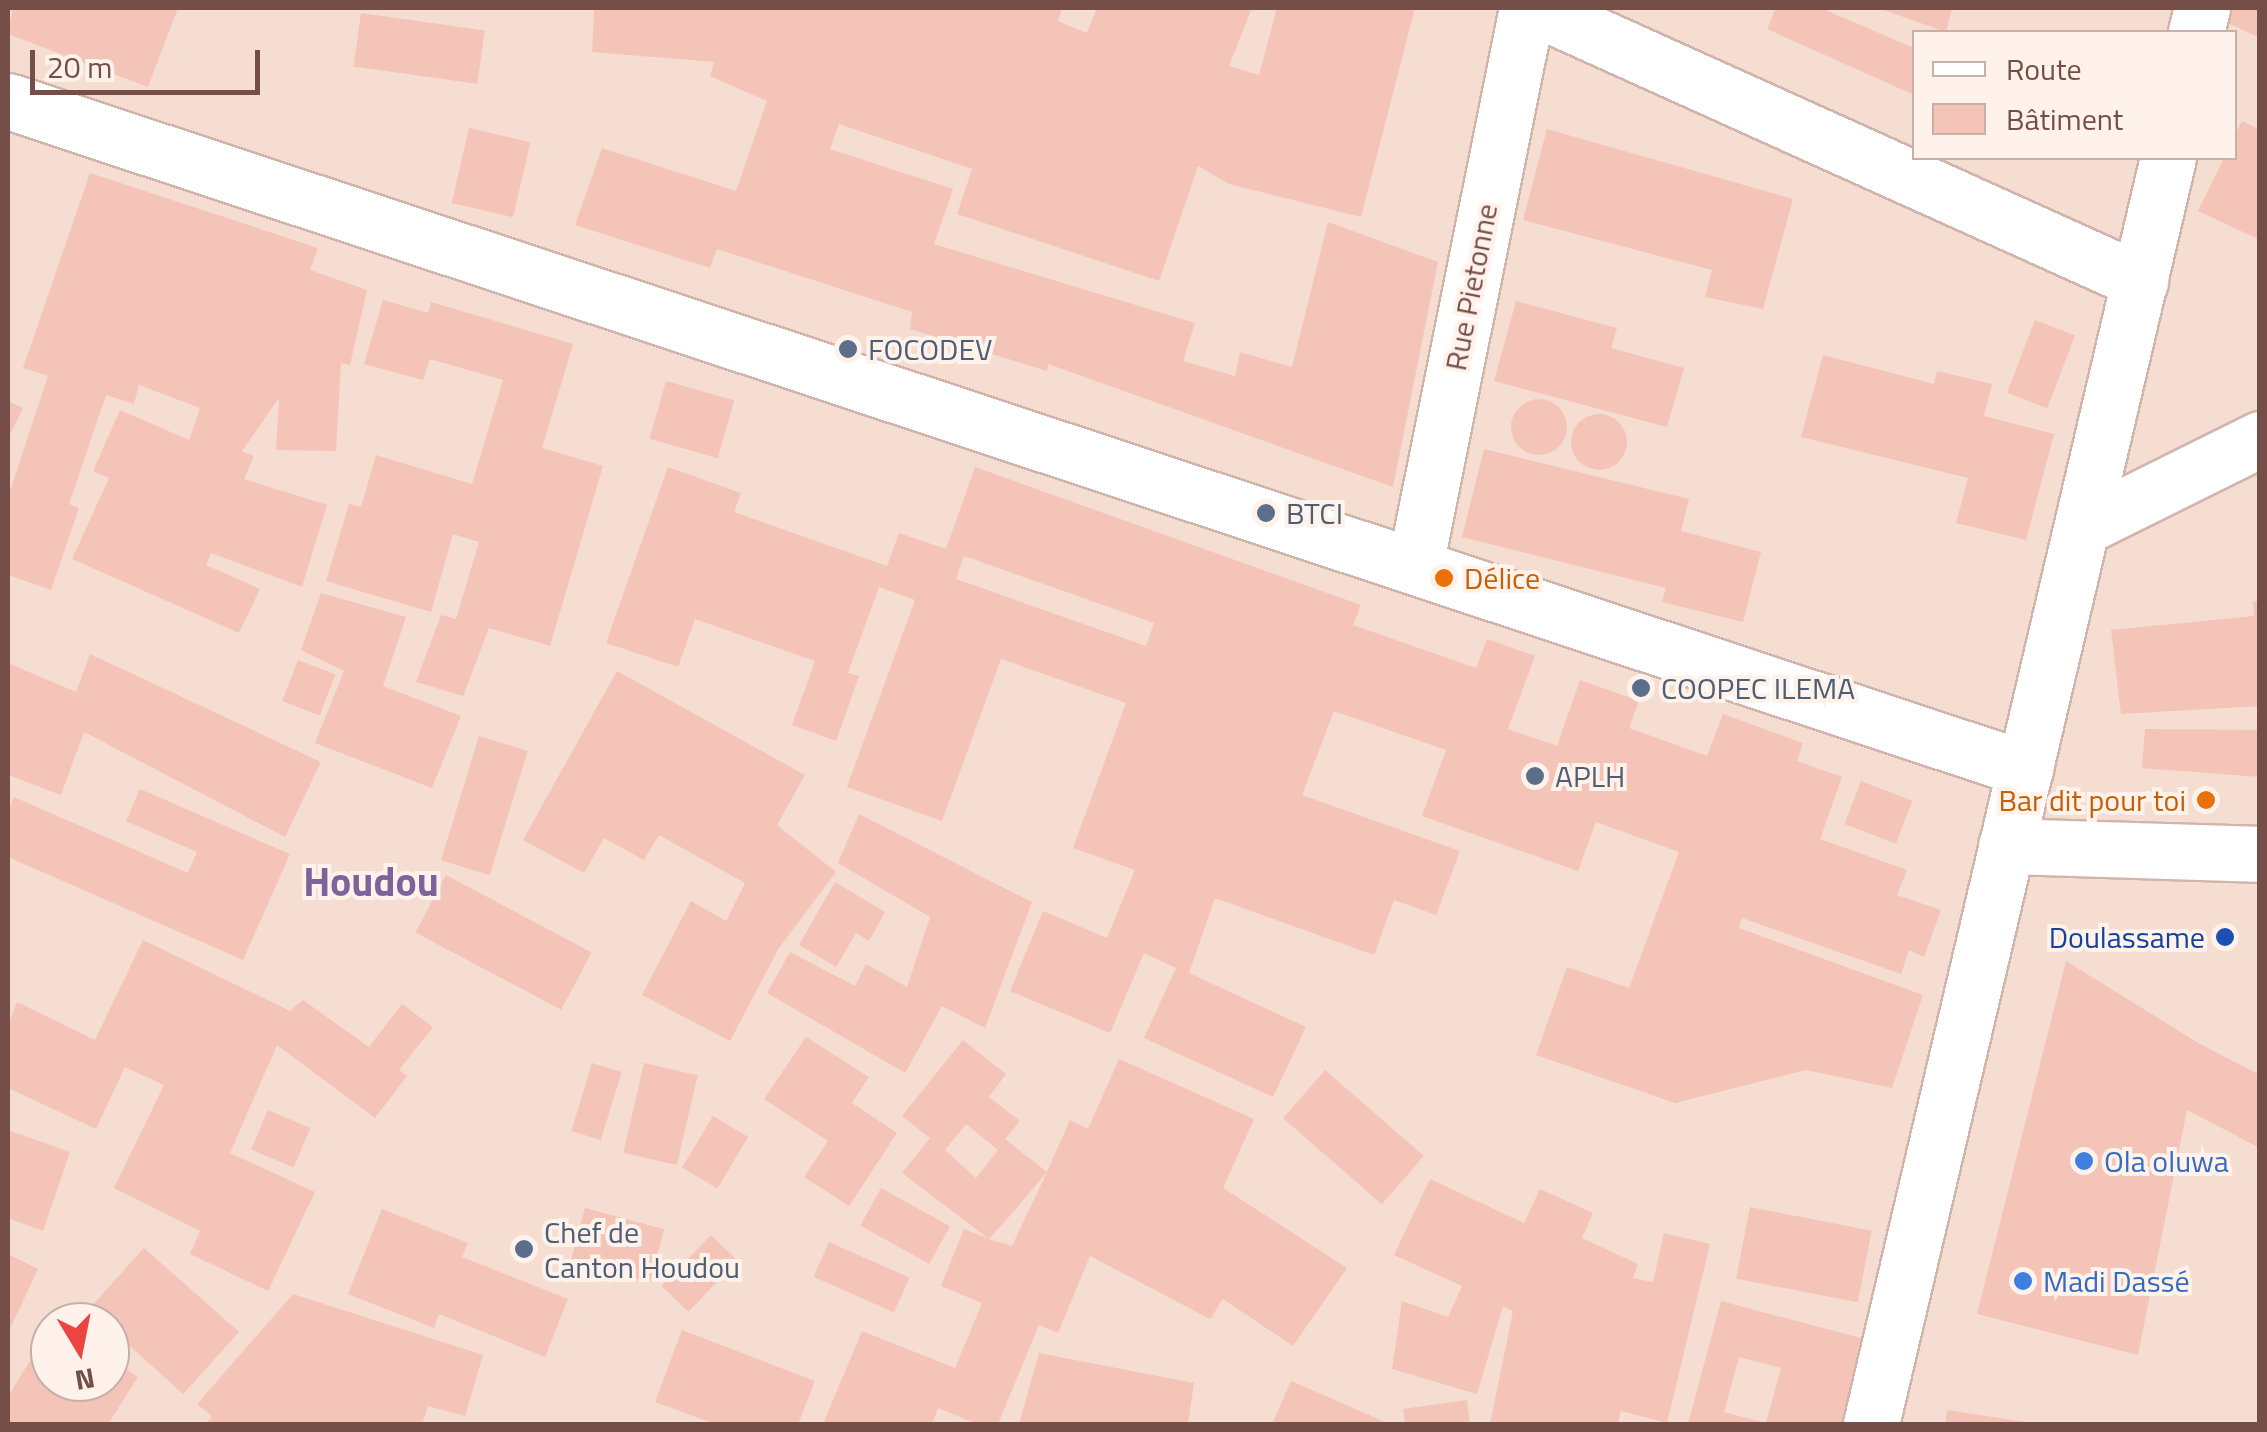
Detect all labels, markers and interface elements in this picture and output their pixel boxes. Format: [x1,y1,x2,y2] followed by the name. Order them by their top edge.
[35,30,265,92] scale bar
[1912,30,2237,160] legend
[47,44,112,90] text: 20 m
[2006,46,2082,92] text: Route
[2006,96,2123,142] text: Bâtiment
[1437,201,1505,373] street label: Rue Pietonne
[868,331,992,367] place label: FOCODEV
[837,338,859,360] marker: FOCODEV
[1286,495,1343,531] place label: BTCI
[1255,502,1277,524] marker: BTCI
[1464,560,1540,596] place label: Délice
[1433,567,1455,589] marker: Délice
[1661,670,1855,706] place label: COOPEC ILEMA
[1630,677,1652,699] marker: COOPEC ILEMA
[1555,758,1625,794] place label: APLH
[1524,765,1546,787] marker: APLH
[1998,782,2186,818] place label: Bar dit pour toi
[2195,789,2217,811] marker: Bar dit pour toi
[303,858,439,906] district label: Houdou
[2049,919,2205,955] place label: Doulassame
[2214,926,2236,948] marker: Doulassame
[2104,1143,2229,1179] place label: Ola oluwa
[2073,1150,2095,1172] marker: Ola oluwa
[544,1214,740,1284] place label: Chef de Canton Houdou
[513,1238,535,1260] marker: Chef de Canton Houdou
[2043,1263,2190,1299] place label: Madi Dassé
[2012,1270,2034,1292] marker: Madi Dassé
[30,1302,130,1402] north arrow
[72,1357,98,1403] text: N

